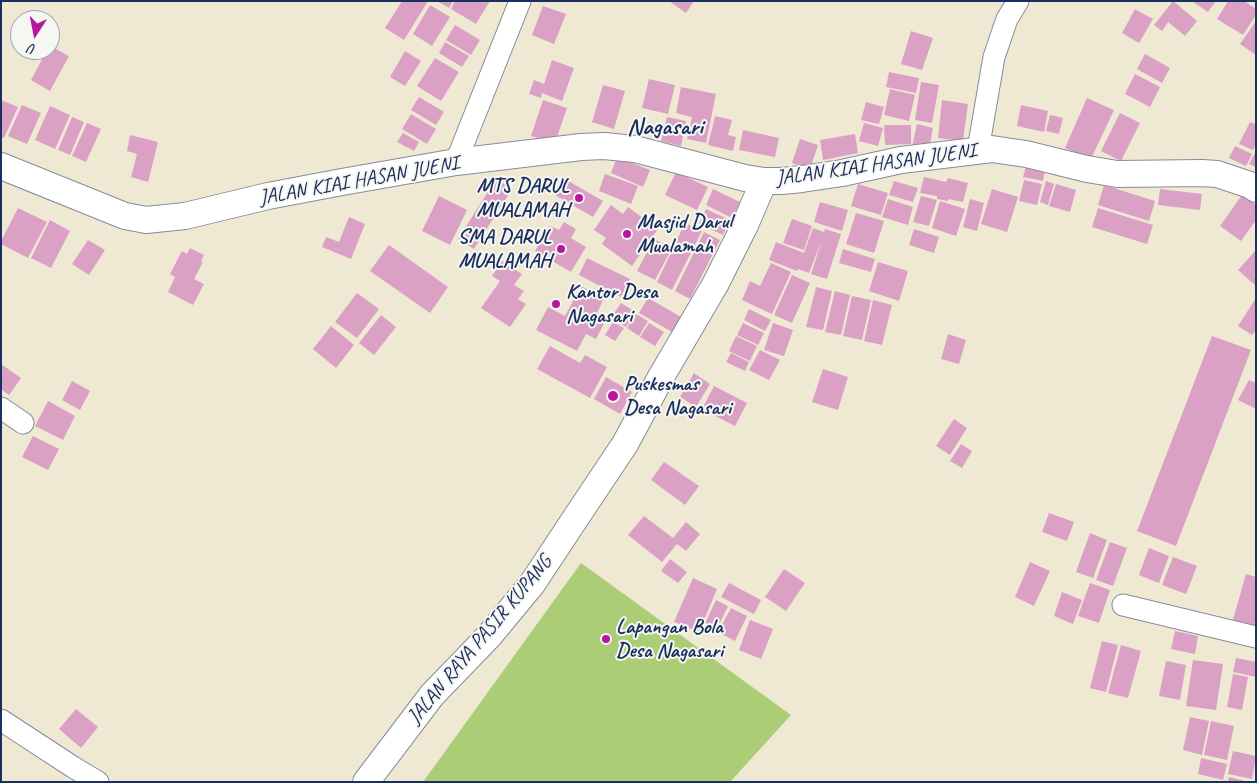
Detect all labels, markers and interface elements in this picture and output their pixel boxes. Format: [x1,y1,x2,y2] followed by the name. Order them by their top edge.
[10,10,60,60] north arrow
[27,40,37,58] text: U
[627,114,703,142] district label: Nagasari
[774,138,978,192] street label: JALAN KIAI HASAN JUENI
[257,151,461,211] street label: JALAN KIAI HASAN JUENI
[477,173,569,223] place label: MTS DARUL MUALAMAH
[573,192,585,204] marker: MTS DARUL MUALAMAH
[637,209,732,259] place label: Masjid Darul Mualamah
[458,224,551,274] place label: SMA DARUL MUALAMAH
[621,228,633,240] marker: Masjid Darul Mualamah
[555,243,567,255] marker: SMA DARUL MUALAMAH
[566,279,658,329] place label: Kantor Desa Nagasari
[550,298,562,310] marker: Kantor Desa Nagasari
[624,371,731,421] place label: Puskesmas Desa Nagasari
[606,389,620,403] marker: Puskesmas Desa Nagasari
[402,551,558,729] street label: JALAN RAYA PASIR KUPANG
[616,614,723,664] place label: Lapangan Bola Desa Nagasari
[600,633,612,645] marker: Lapangan Bola Desa Nagasari

